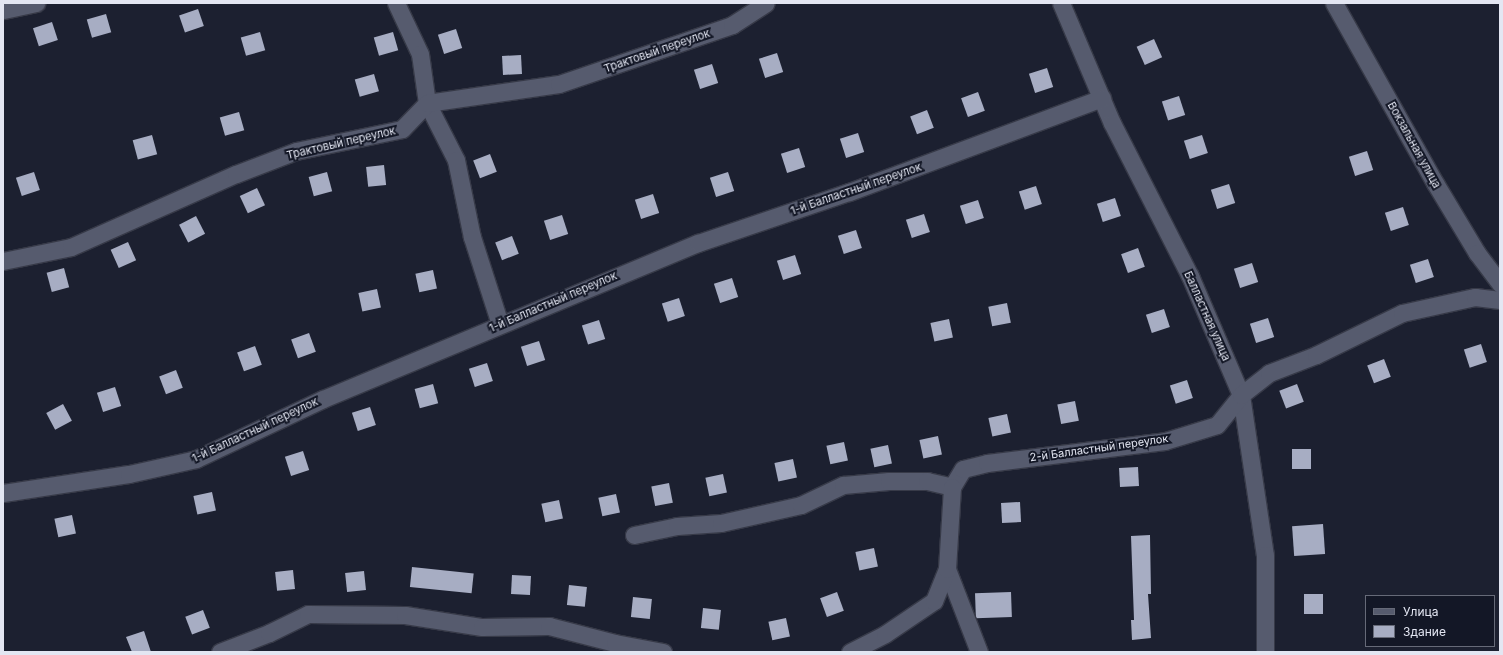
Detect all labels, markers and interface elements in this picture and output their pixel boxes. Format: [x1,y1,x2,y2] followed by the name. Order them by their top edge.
[602,27,712,75] street label: Трактовый переулок
[1385,100,1443,190] street label: Вокзальная улица
[285,124,397,162] street label: Трактовый переулок
[789,160,923,218] street label: 1-й Балластный переулок
[487,269,619,335] street label: 1-й Балластный переулок
[1181,269,1233,363] street label: Балластная улица
[190,395,320,465] street label: 1-й Балластный переулок
[1029,432,1169,464] street label: 2-й Балластный переулок
[1365,595,1495,647] legend
[1403,604,1438,619] text: Улица
[1403,624,1446,639] text: Здание

